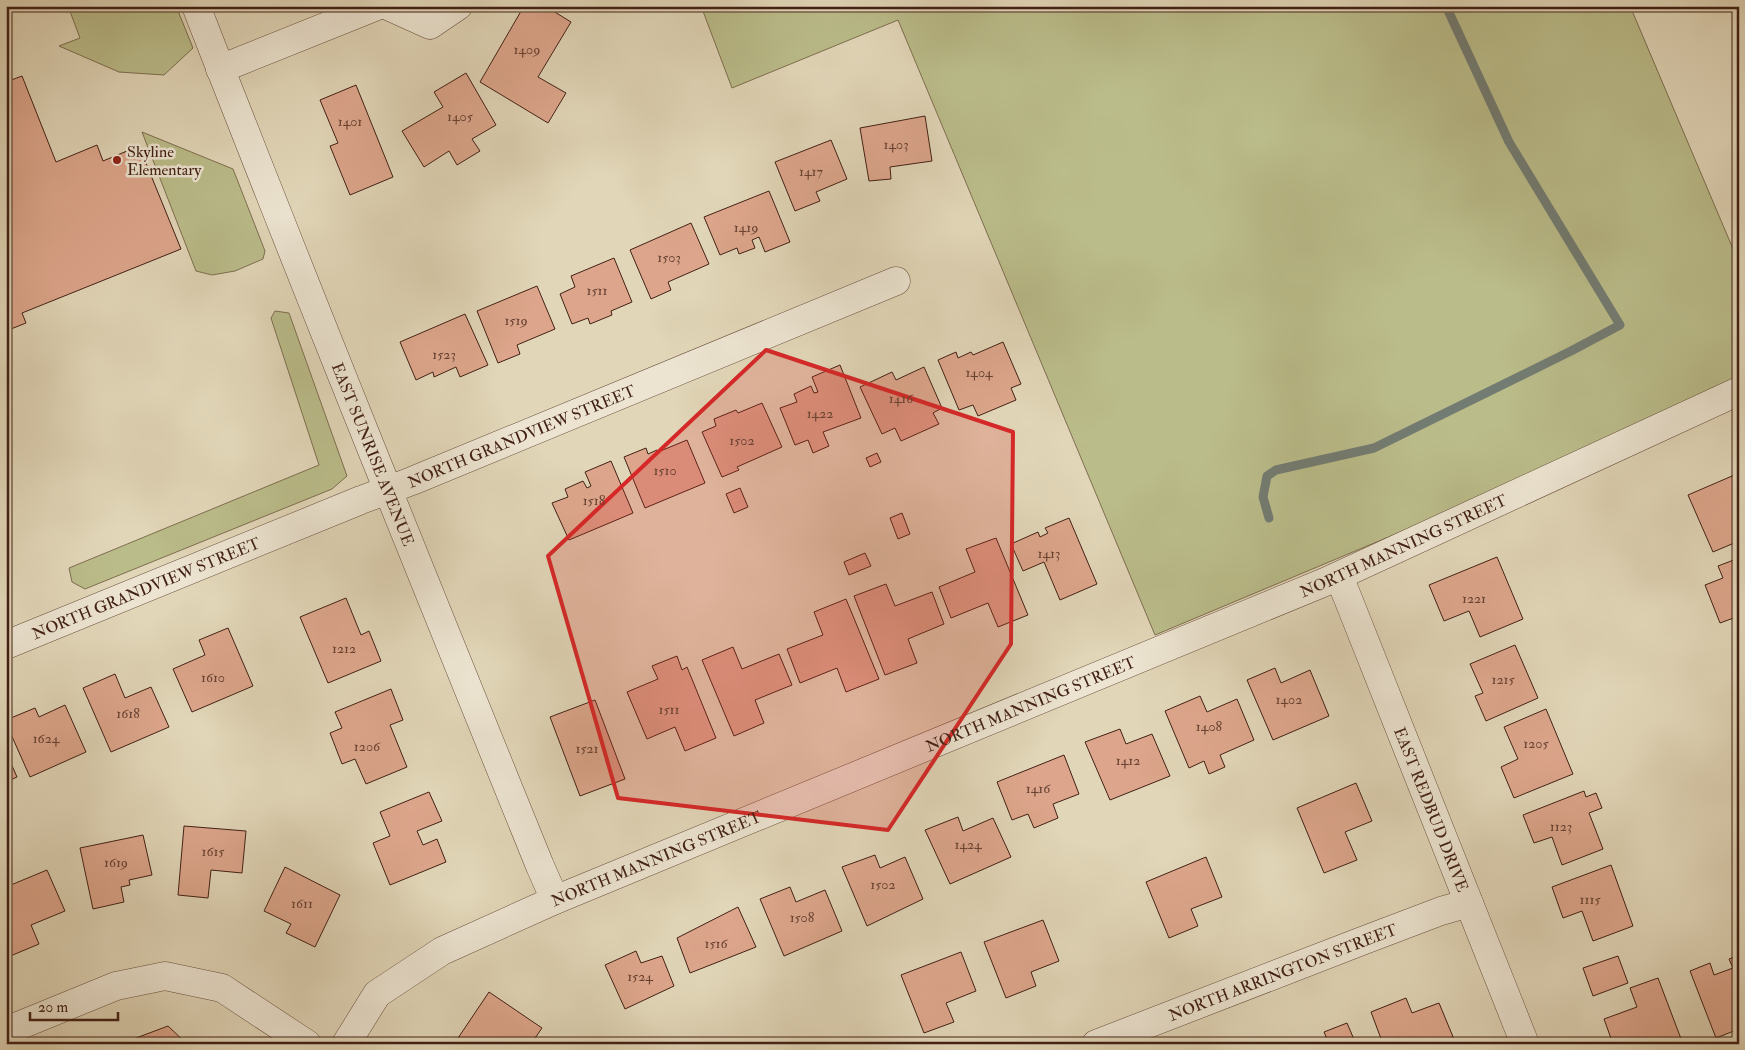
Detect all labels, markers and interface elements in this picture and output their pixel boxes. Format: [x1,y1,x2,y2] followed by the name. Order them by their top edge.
[514,41,540,58] house number: 1409
[447,108,474,125] house number: 1405
[338,113,362,130] house number: 1401
[883,136,909,153] house number: 1403
[127,142,202,180] place label: Skyline Elementary
[111,154,123,166] marker: Skyline Elementary
[799,163,824,180] house number: 1417
[734,219,758,236] house number: 1419
[657,249,681,266] house number: 1503
[586,282,608,299] house number: 1511
[504,312,528,329] house number: 1519
[432,346,456,363] house number: 1523
[327,360,418,549] street label: EAST SUNRISE AVENUE
[965,364,994,381] house number: 1404
[405,381,638,493] street label: NORTH GRANDVIEW STREET
[889,390,914,407] house number: 1416
[807,405,833,422] house number: 1422
[729,432,755,449] house number: 1502
[653,462,677,479] house number: 1510
[1297,490,1510,602] street label: NORTH MANNING STREET
[583,492,606,509] house number: 1518
[29,533,263,644] street label: NORTH GRANDVIEW STREET
[1038,545,1060,562] house number: 1413
[1462,590,1486,607] house number: 1221
[332,640,356,657] house number: 1212
[923,652,1139,757] street label: NORTH MANNING STREET
[201,669,225,686] house number: 1610
[1491,671,1515,688] house number: 1215
[1276,691,1302,708] house number: 1402
[658,701,680,718] house number: 1511
[116,705,140,722] house number: 1618
[1196,718,1223,735] house number: 1408
[1389,724,1472,895] street label: EAST REDBUD DRIVE
[33,730,61,747] house number: 1624
[1523,735,1550,752] house number: 1205
[354,738,381,755] house number: 1206
[575,740,599,757] house number: 1521
[1116,752,1140,769] house number: 1412
[1026,780,1051,797] house number: 1416
[548,807,764,911] street label: NORTH MANNING STREET
[1550,818,1572,835] house number: 1123
[954,836,983,853] house number: 1424
[201,843,225,860] house number: 1615
[104,854,128,871] house number: 1619
[870,876,896,893] house number: 1502
[1579,891,1601,908] house number: 1115
[291,895,313,912] house number: 1611
[790,909,815,926] house number: 1508
[1166,920,1400,1026] street label: NORTH ARRINGTON STREET
[704,935,728,952] house number: 1516
[627,968,654,985] house number: 1524
[30,990,118,1022] scale bar
[38,998,68,1017] text: 20 m

